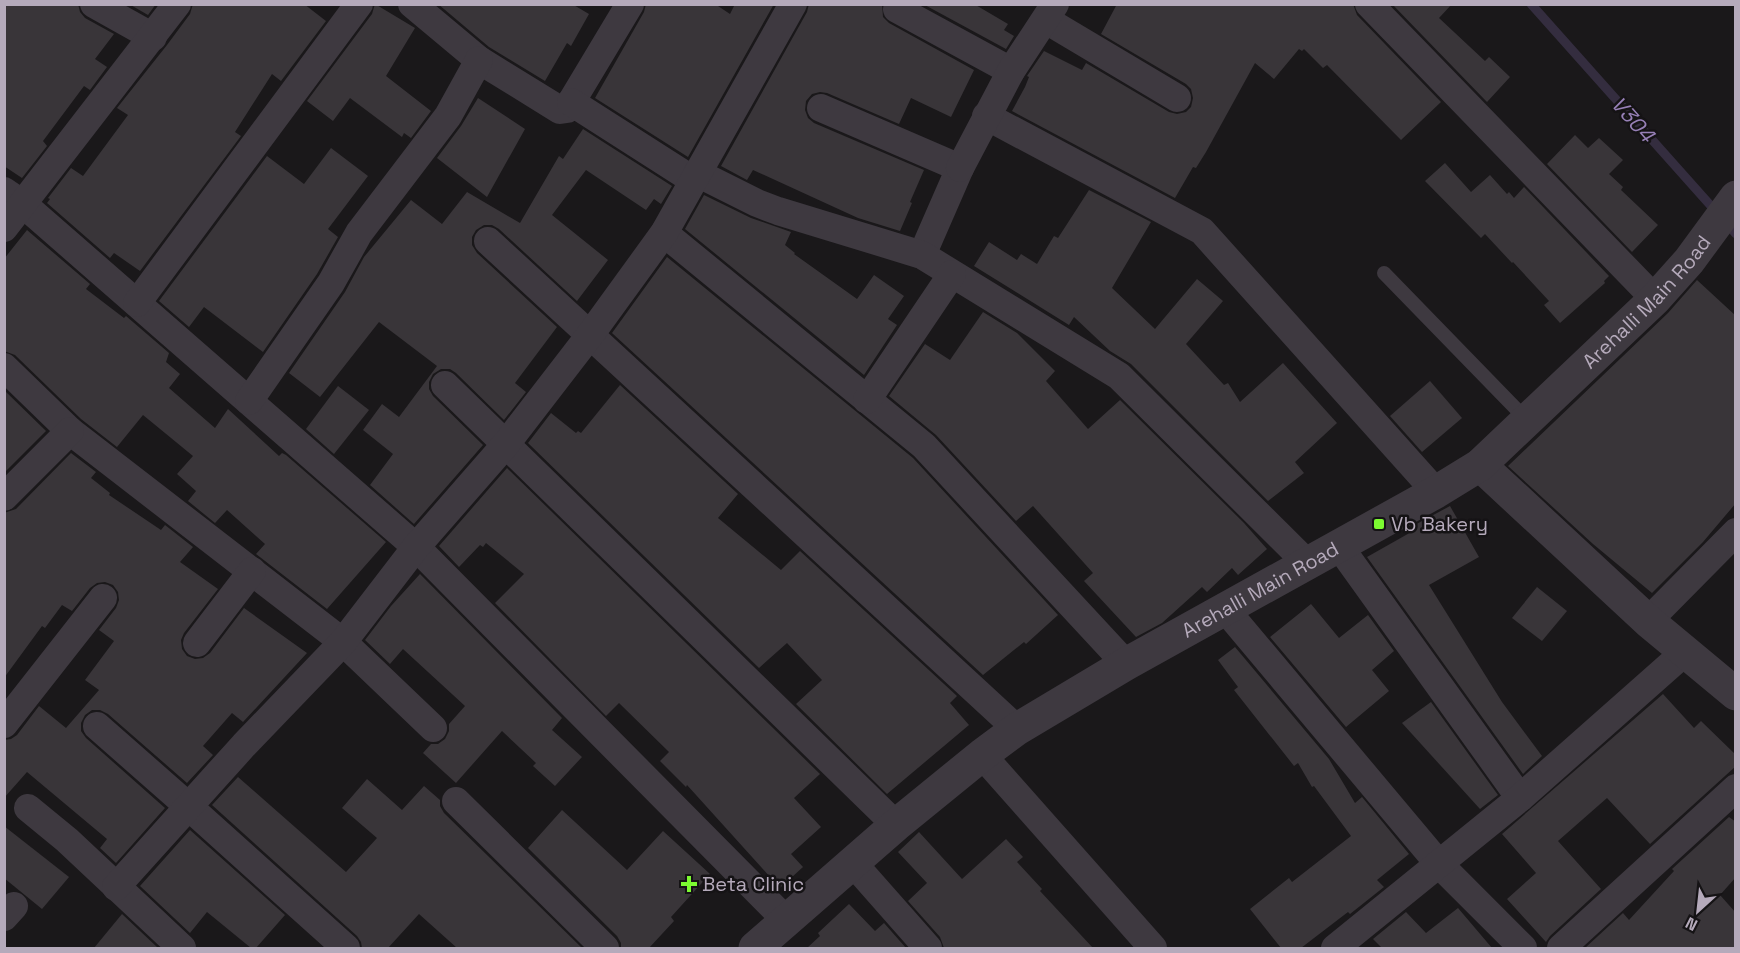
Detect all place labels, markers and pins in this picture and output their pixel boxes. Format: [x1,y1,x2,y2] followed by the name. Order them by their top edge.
[1391,511,1488,537] place label: Vb Bakery
[1372,517,1386,531] marker: Vb Bakery
[702,871,804,897] place label: Beta Clinic
[680,875,698,893] marker: Beta Clinic

